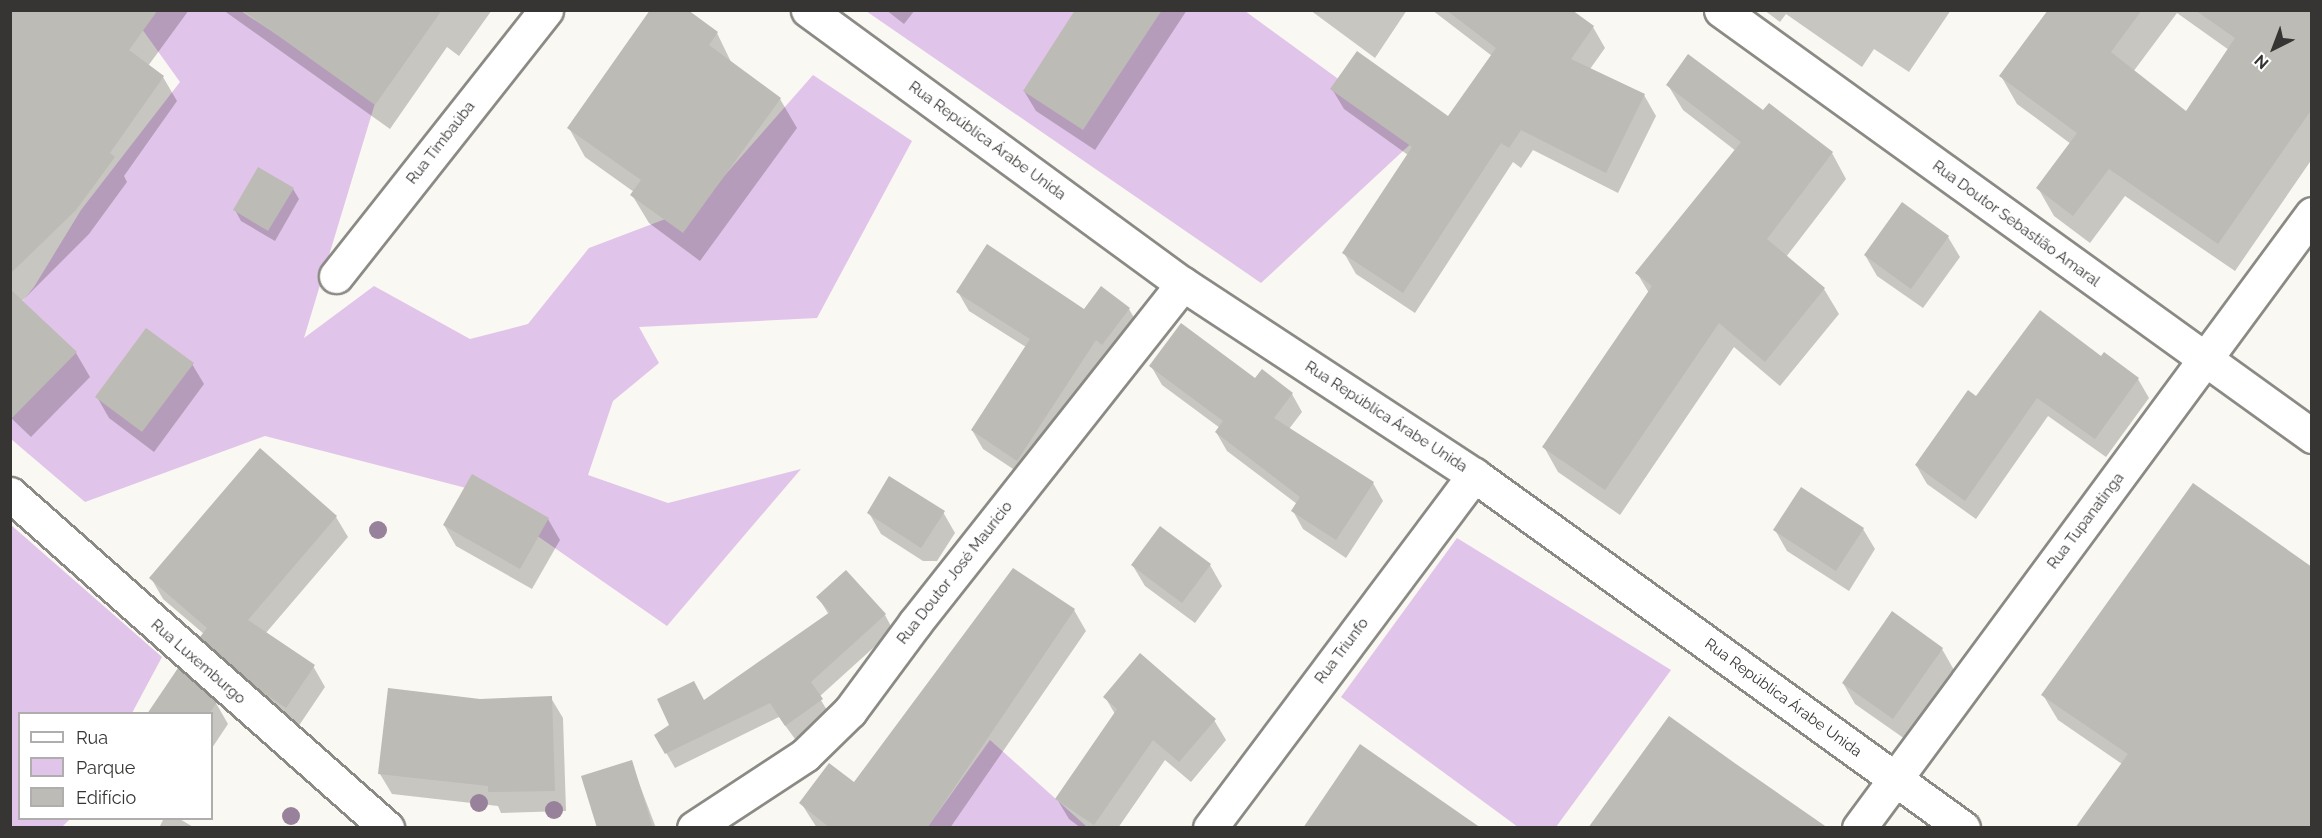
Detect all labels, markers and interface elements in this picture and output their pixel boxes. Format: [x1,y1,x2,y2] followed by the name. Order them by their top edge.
[2244,18,2304,78] north arrow
[2251,51,2273,73] text: N
[905,78,1069,204] street label: Rua República Árabe Unida
[403,98,479,188] street label: Rua Timbaúba
[1928,157,2104,291] street label: Rua Doutor Sebastião Amaral
[1301,358,1471,476] street label: Rua República Árabe Unida
[2044,469,2128,573] street label: Rua Tupanatinga
[893,498,1017,648] street label: Rua Doutor José Maurício
[1311,614,1373,688] street label: Rua Triunfo
[147,616,249,708] street label: Rua Luxemburgo
[1701,635,1865,761] street label: Rua República Árabe Unida
[18,712,213,820] legend
[76,727,108,748] text: Rua
[76,757,135,778] text: Parque
[76,787,136,808] text: Edifício

